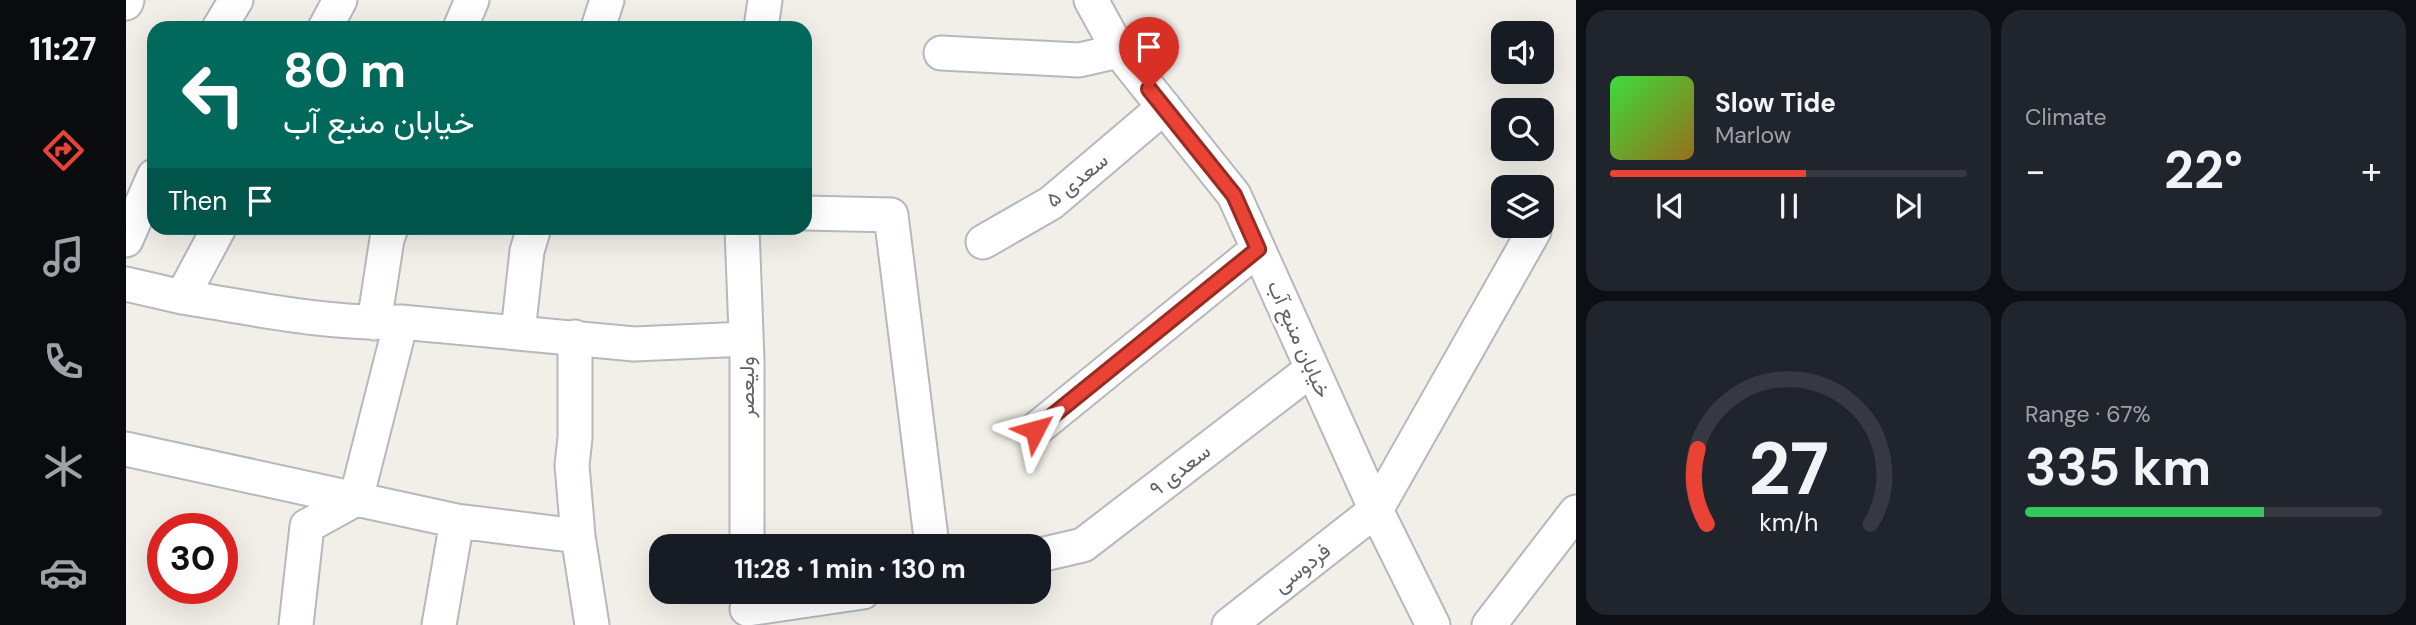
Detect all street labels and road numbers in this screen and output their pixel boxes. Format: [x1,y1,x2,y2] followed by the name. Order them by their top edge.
[1040,146,1114,214] street label: سعدی ۵
[1261,276,1337,402] street label: خیابان منبع آب
[733,356,761,419] street label: ولیعصر
[1144,437,1216,503] street label: سعدی ۹
[1268,537,1336,599] street label: فردوسی

